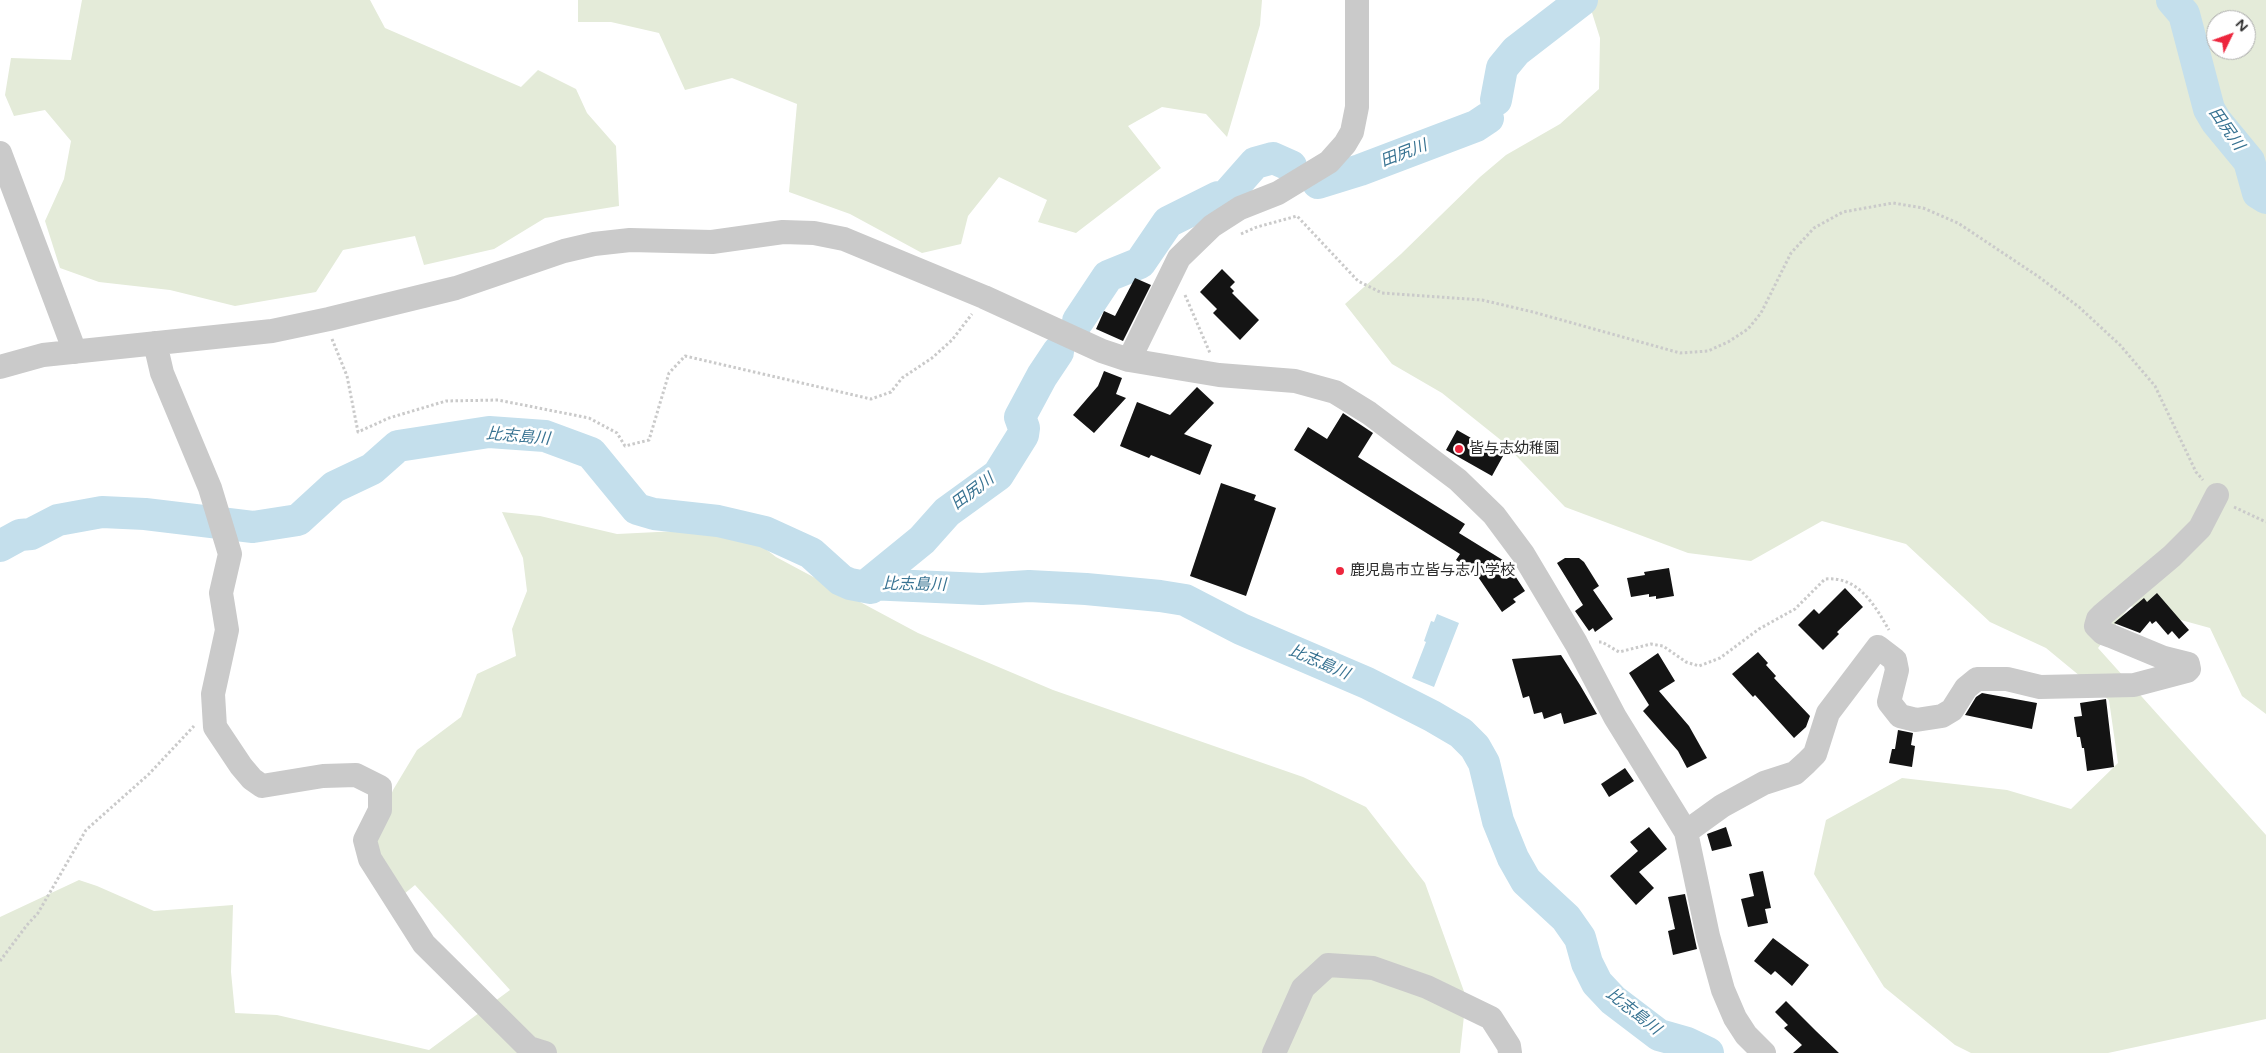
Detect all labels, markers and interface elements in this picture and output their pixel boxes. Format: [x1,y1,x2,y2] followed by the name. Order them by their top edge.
[2206,10,2256,60] north arrow
[2232,15,2252,35] text: N
[2204,104,2248,154] water label: 田尻川
[1378,136,1430,172] water label: 田尻川
[485,425,551,449] water label: 比志島川
[1469,440,1559,458] place label: 皆与志幼稚園
[1453,443,1465,455] marker: 皆与志幼稚園
[948,470,998,514] water label: 田尻川
[1350,562,1515,580] place label: 鹿児島市立皆与志小学校
[1334,565,1346,577] marker: 鹿児島市立皆与志小学校
[882,575,946,595] water label: 比志島川
[1286,642,1352,684] water label: 比志島川
[1602,985,1664,1039] water label: 比志島川

